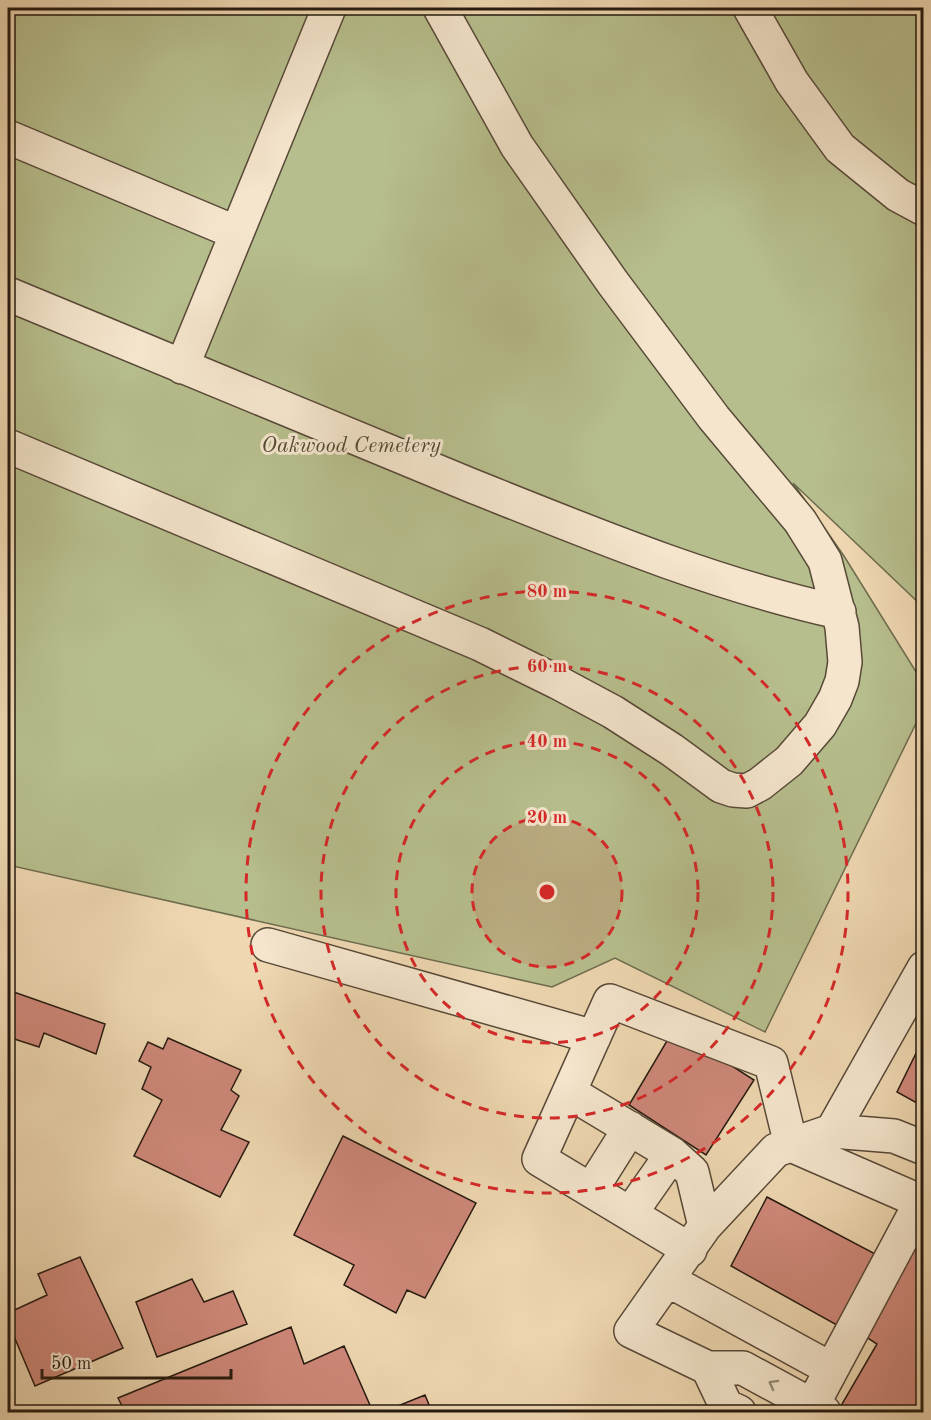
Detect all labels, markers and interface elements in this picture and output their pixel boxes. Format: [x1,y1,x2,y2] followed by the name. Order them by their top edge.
[261,435,441,457] park label: Oakwood Cemetery
[527,583,567,601] text: 80 m
[527,658,567,676] text: 60 m
[527,733,567,751] text: 40 m
[527,809,567,827] text: 20 m
[537,882,557,902] centre of rings
[42,1342,231,1380] scale bar
[51,1355,91,1373] text: 50 m
[768,1380,779,1391] one-way arrow

